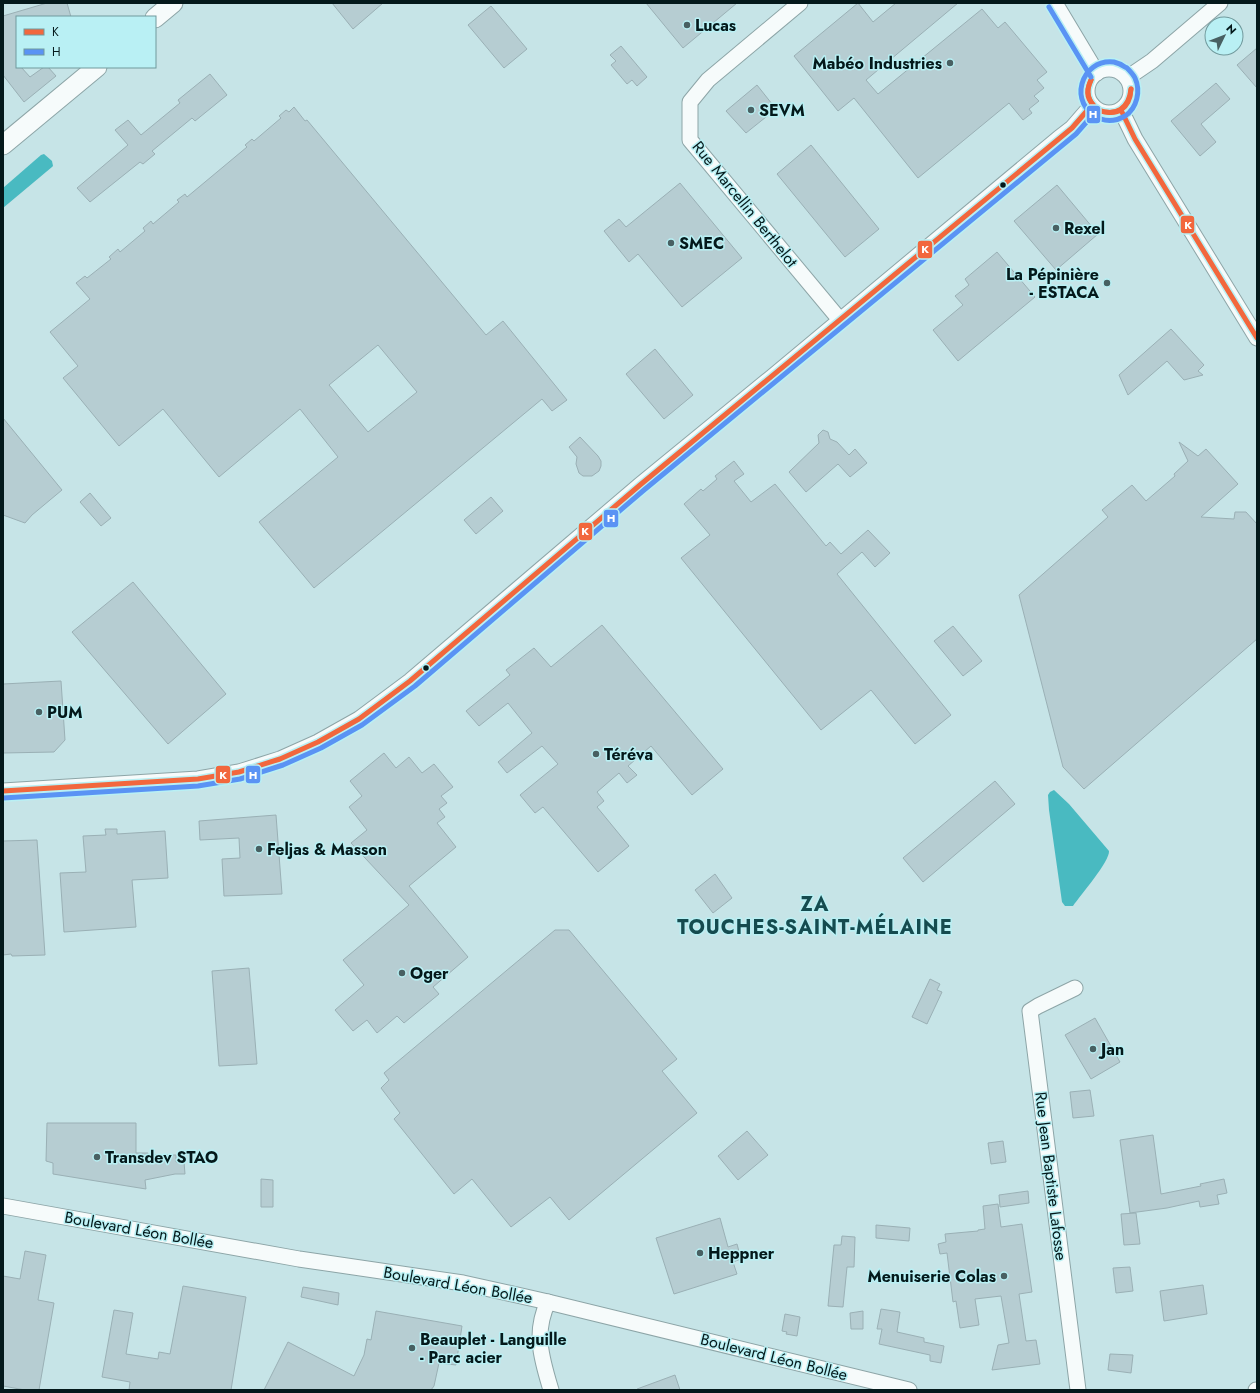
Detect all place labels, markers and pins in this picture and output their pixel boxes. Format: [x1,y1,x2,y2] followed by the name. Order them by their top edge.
[695,14,736,37] place label: Lucas
[682,20,692,30] marker: Lucas
[813,52,942,75] place label: Mabéo Industries
[945,58,955,68] marker: Mabéo Industries
[759,99,805,122] place label: SEVM
[746,105,756,115] marker: SEVM
[998,180,1008,190] unlabelled marker
[1064,217,1105,240] place label: Rexel
[1051,223,1061,233] marker: Rexel
[679,232,724,255] place label: SMEC
[666,238,676,248] marker: SMEC
[1006,263,1099,304] place label: La Pépinière - ESTACA
[1102,278,1112,288] marker: La Pépinière - ESTACA
[421,663,431,673] unlabelled marker
[47,701,82,724] place label: PUM
[34,707,44,717] marker: PUM
[604,743,653,766] place label: Téréva
[591,749,601,759] marker: Téréva
[267,838,387,861] place label: Feljas & Masson
[254,844,264,854] marker: Feljas & Masson
[410,962,449,985] place label: Oger
[397,968,407,978] marker: Oger
[1098,1038,1124,1061] place label: Jan
[1088,1044,1098,1054] marker: Jan
[105,1146,218,1169] place label: Transdev STAO
[92,1152,102,1162] marker: Transdev STAO
[708,1242,775,1265] place label: Heppner
[695,1248,705,1258] marker: Heppner
[867,1265,996,1288] place label: Menuiserie Colas
[999,1271,1009,1281] marker: Menuiserie Colas
[420,1328,567,1369] place label: Beauplet - Languille - Parc acier
[407,1343,417,1353] marker: Beauplet - Languille - Parc acier

